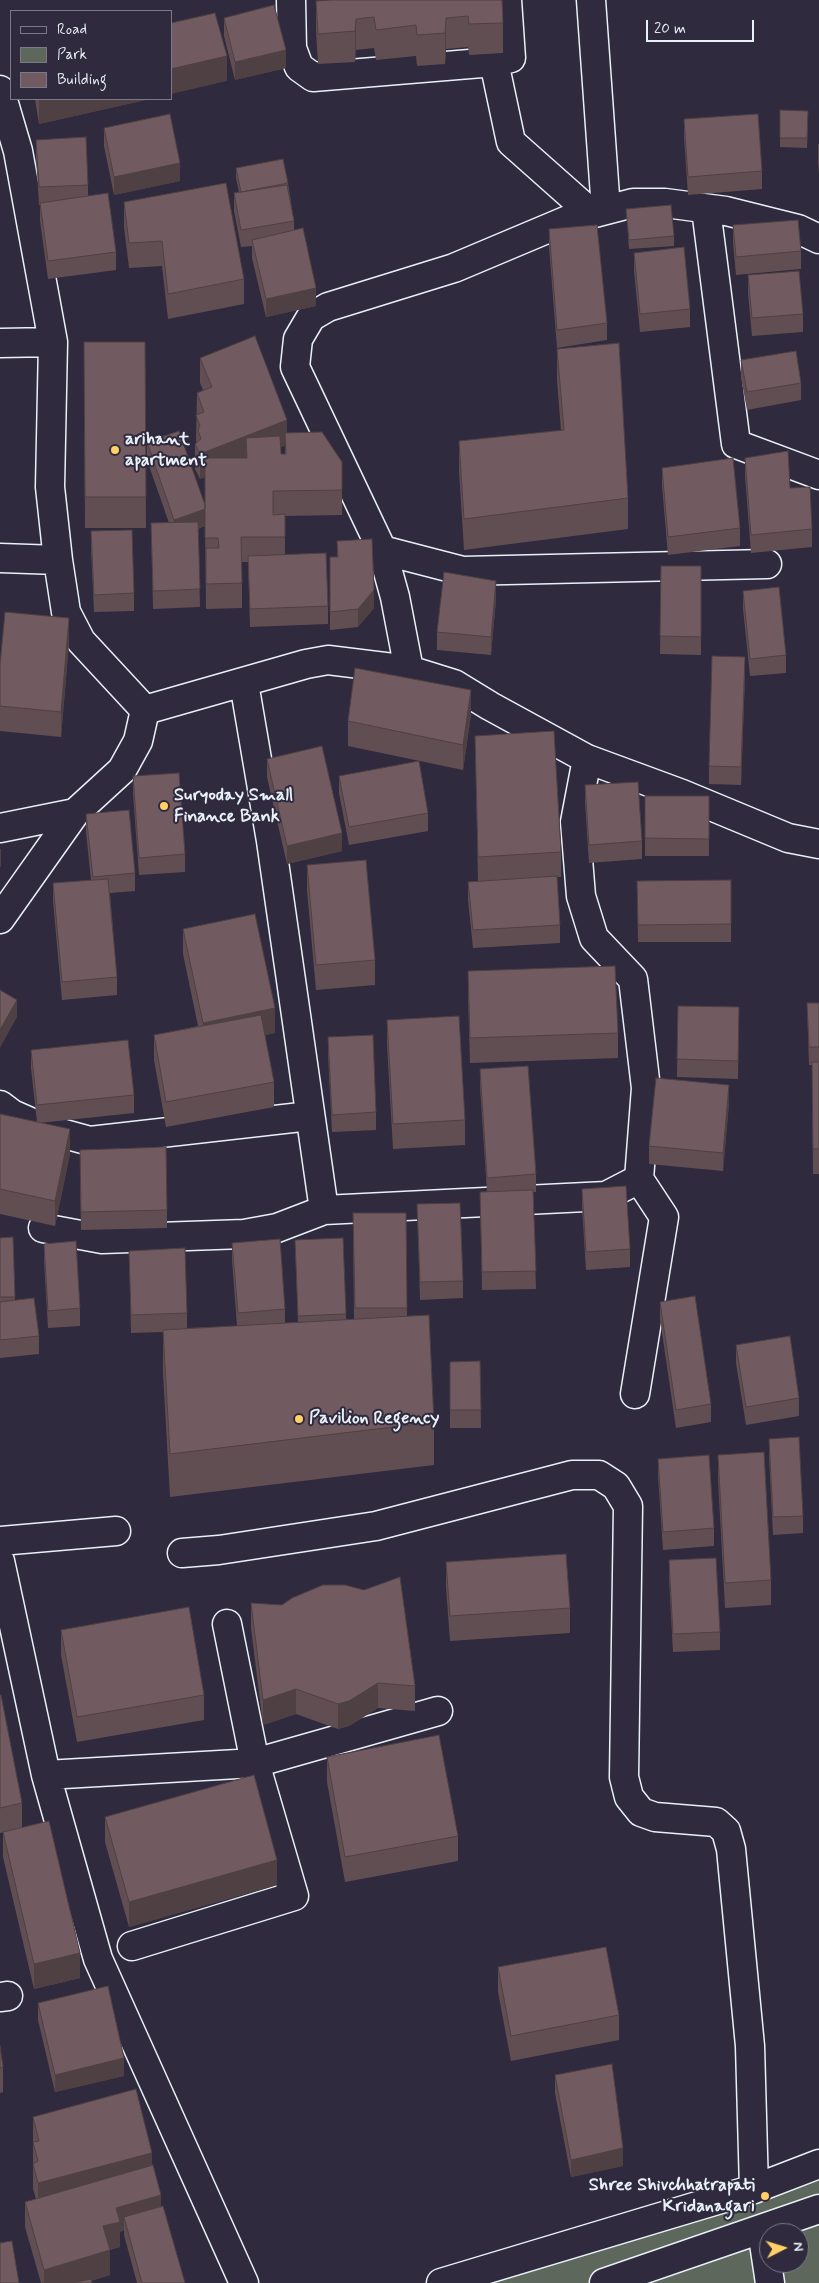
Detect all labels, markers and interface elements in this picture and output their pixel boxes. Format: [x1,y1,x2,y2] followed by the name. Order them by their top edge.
[10,10,172,100] legend
[649,10,756,42] scale bar
[654,19,686,39] text: 20 m
[57,20,87,40] text: Road
[57,45,87,65] text: Park
[57,70,107,90] text: Building
[125,429,207,472] place label: arihant apartment
[109,444,121,456] marker: arihant apartment
[174,785,293,828] place label: Suryoday Small Finance Bank
[158,800,170,812] marker: Suryoday Small Finance Bank
[309,1408,439,1430] place label: Pavilion Regency
[293,1413,305,1425] marker: Pavilion Regency
[589,2175,755,2218] place label: Shree Shivchhatrapati Kridanagari
[759,2190,771,2202] marker: Shree Shivchhatrapati Kridanagari
[759,2223,809,2273] north arrow
[789,2241,807,2252] text: N

